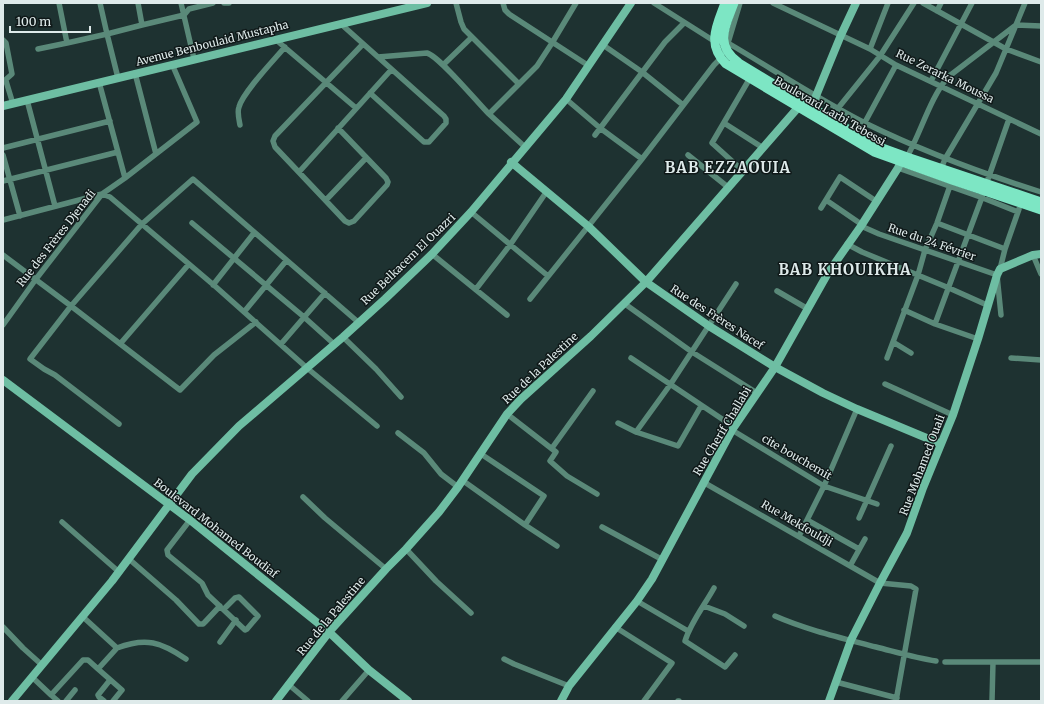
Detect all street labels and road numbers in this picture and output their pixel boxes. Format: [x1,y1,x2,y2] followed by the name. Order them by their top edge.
[133,17,290,69] street label: Avenue Benboulaid Mustapha
[894,46,996,106] street label: Rue Zerarka Moussa
[772,73,889,149] street label: Boulevard Larbi Tebessi
[14,186,99,289] street label: Rue des Frères Djenadi
[358,210,458,308] street label: Rue Belkacem El Ouazri
[886,220,978,264] street label: Rue du 24 Février
[668,282,767,353] street label: Rue des Frères Nacef
[499,329,581,407] street label: Rue de la Palestine
[690,384,754,478] street label: Rue Cherif Challabi
[896,412,948,517] street label: Rue Mohamed Ouali
[760,431,835,483] street label: cite bouchemit
[151,475,281,581] street label: Boulevard Mohamed Boudiaf
[759,497,836,549] street label: Rue Mekfouldji
[294,574,368,658] street label: Rue de la Palestine

